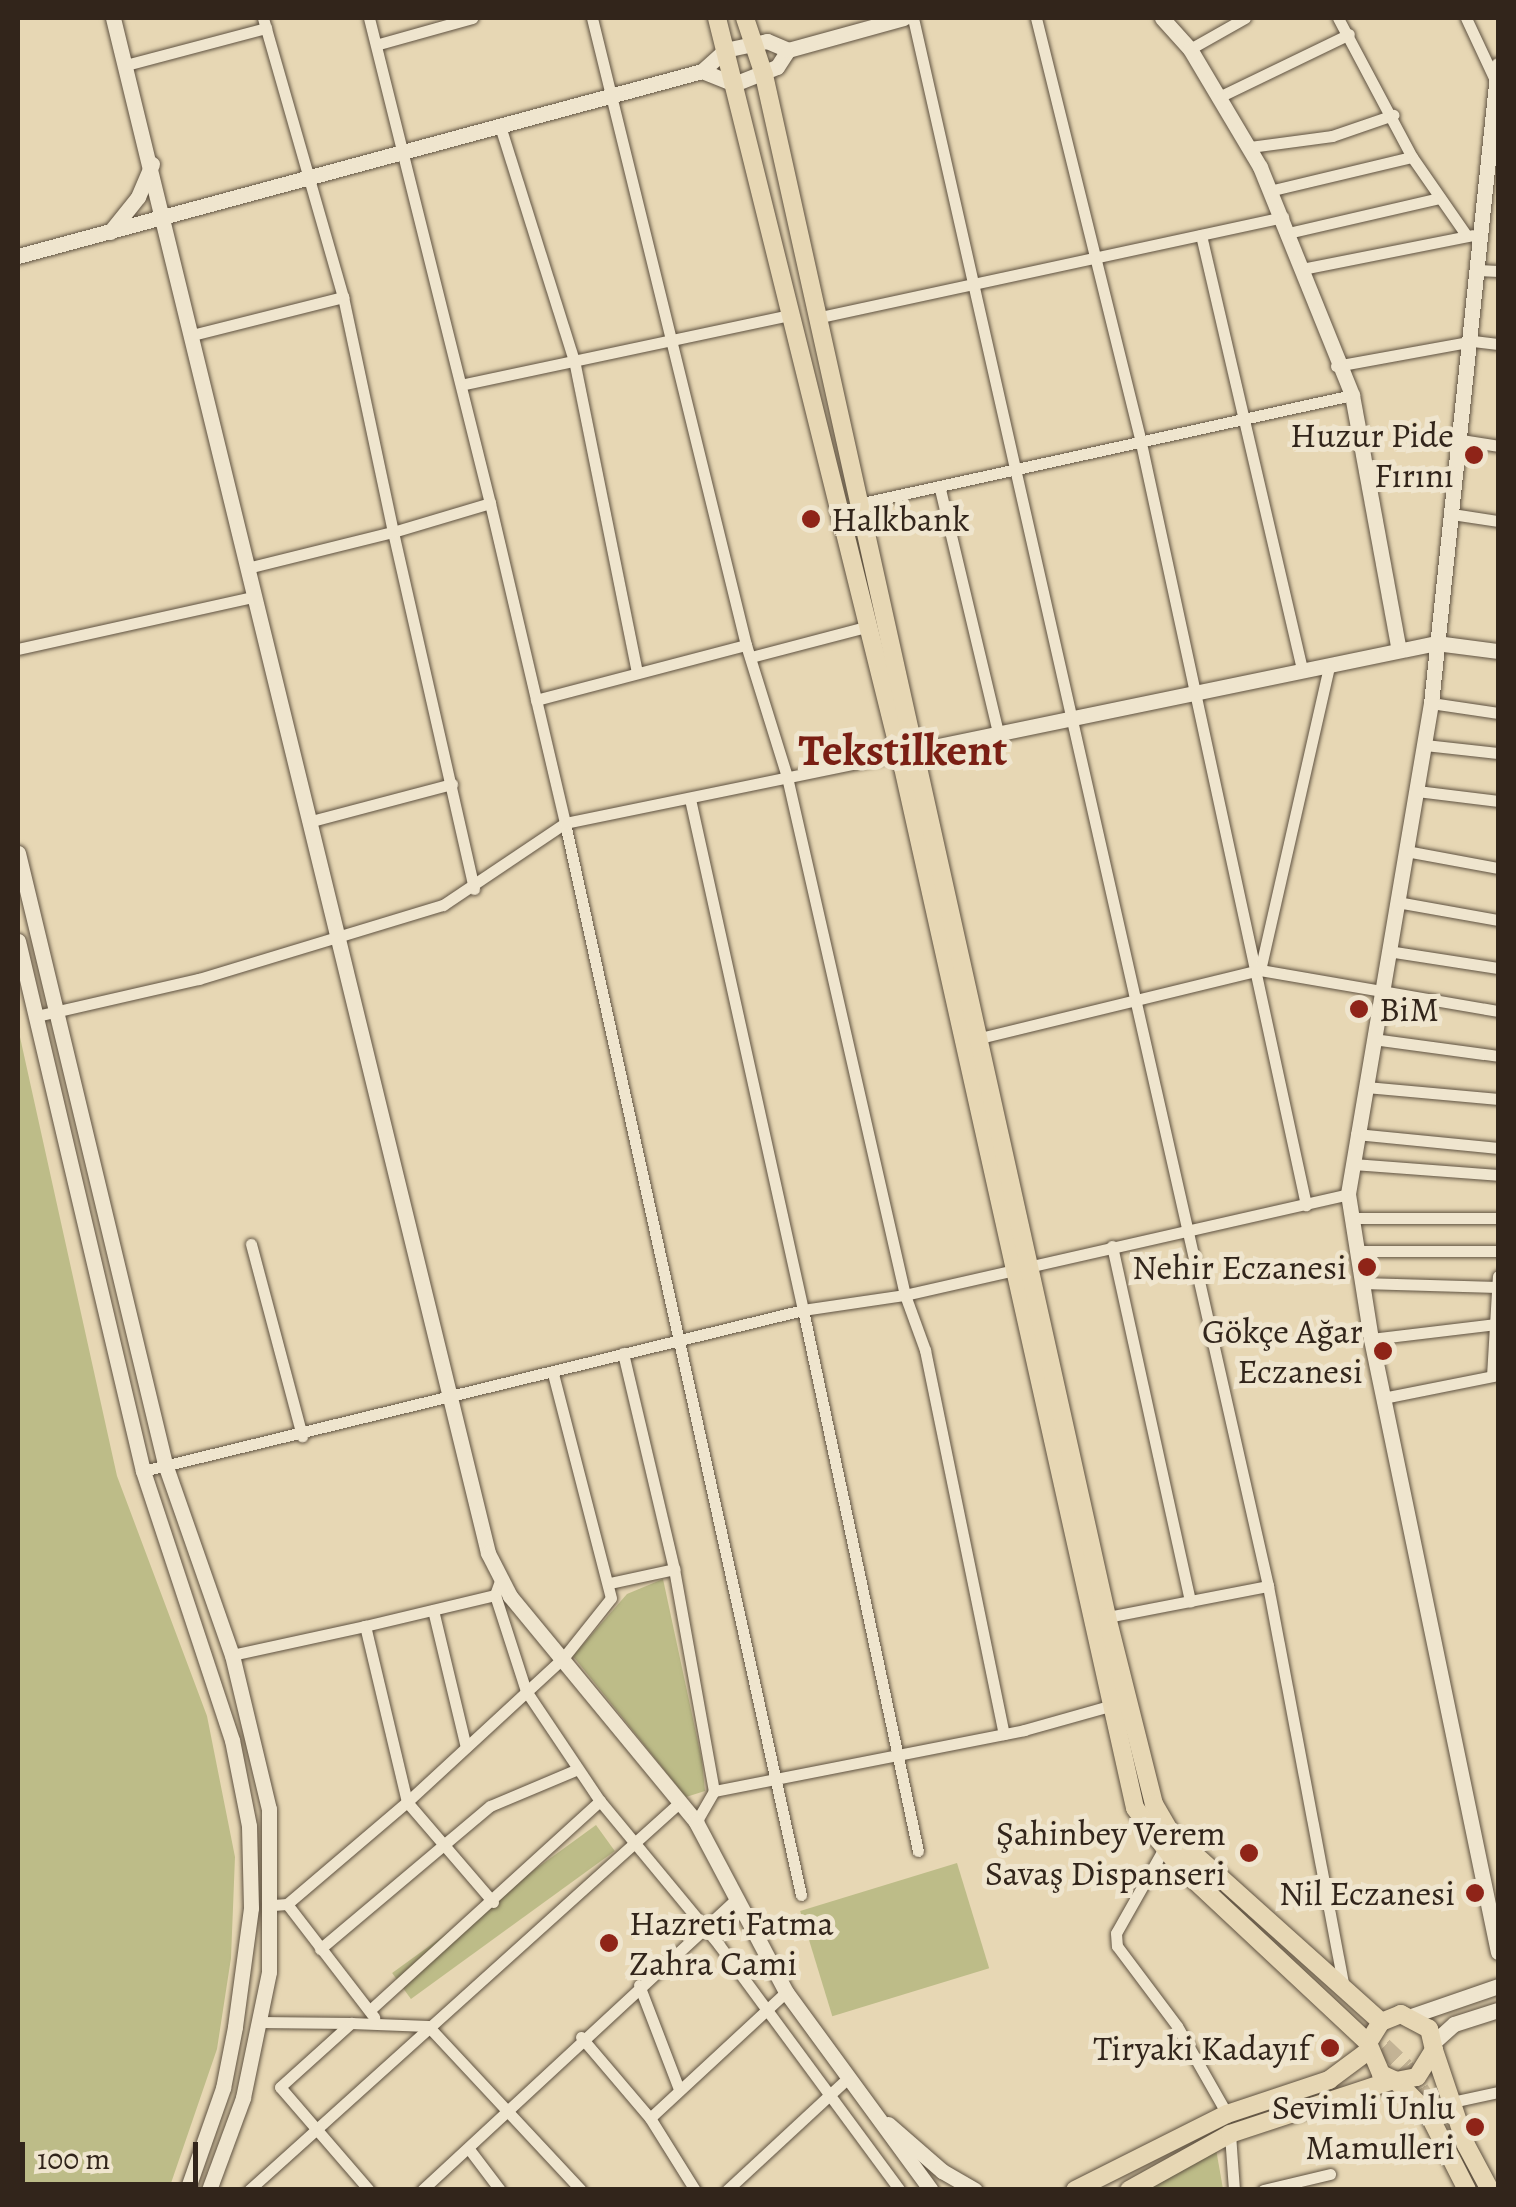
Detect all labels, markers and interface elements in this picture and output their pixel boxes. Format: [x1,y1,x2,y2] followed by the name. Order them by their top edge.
[1290,414,1454,496] place label: Huzur Pide Fırını
[1463,444,1485,466] marker: Huzur Pide Fırını
[831,498,970,540] place label: Halkbank
[800,508,822,530] marker: Halkbank
[798,724,1008,778] district label: Tekstilkent
[1379,988,1439,1030] place label: BiM
[1348,998,1370,1020] marker: BiM
[1132,1246,1347,1288] place label: Nehir Eczanesi
[1356,1256,1378,1278] marker: Nehir Eczanesi
[1202,1310,1363,1392] place label: Gökçe Ağar Eczanesi
[1372,1340,1394,1362] marker: Gökçe Ağar Eczanesi
[985,1812,1226,1894] place label: Şahinbey Verem Savaş Dispanseri
[1236,1840,1262,1866] marker: Şahinbey Verem Savaş Dispanseri
[1279,1872,1455,1914] place label: Nil Eczanesi
[1464,1882,1486,1904] marker: Nil Eczanesi
[629,1902,834,1984] place label: Hazreti Fatma Zahra Cami
[598,1932,620,1954] marker: Hazreti Fatma Zahra Cami
[1093,2027,1310,2069] place label: Tiryaki Kadayıf
[1319,2037,1341,2059] marker: Tiryaki Kadayıf
[1272,2086,1455,2168] place label: Sevimli Unlu Mamulleri
[1464,2116,1486,2138] marker: Sevimli Unlu Mamulleri
[25,2122,202,2184] scale bar
[37,2139,110,2179] text: 100 m

